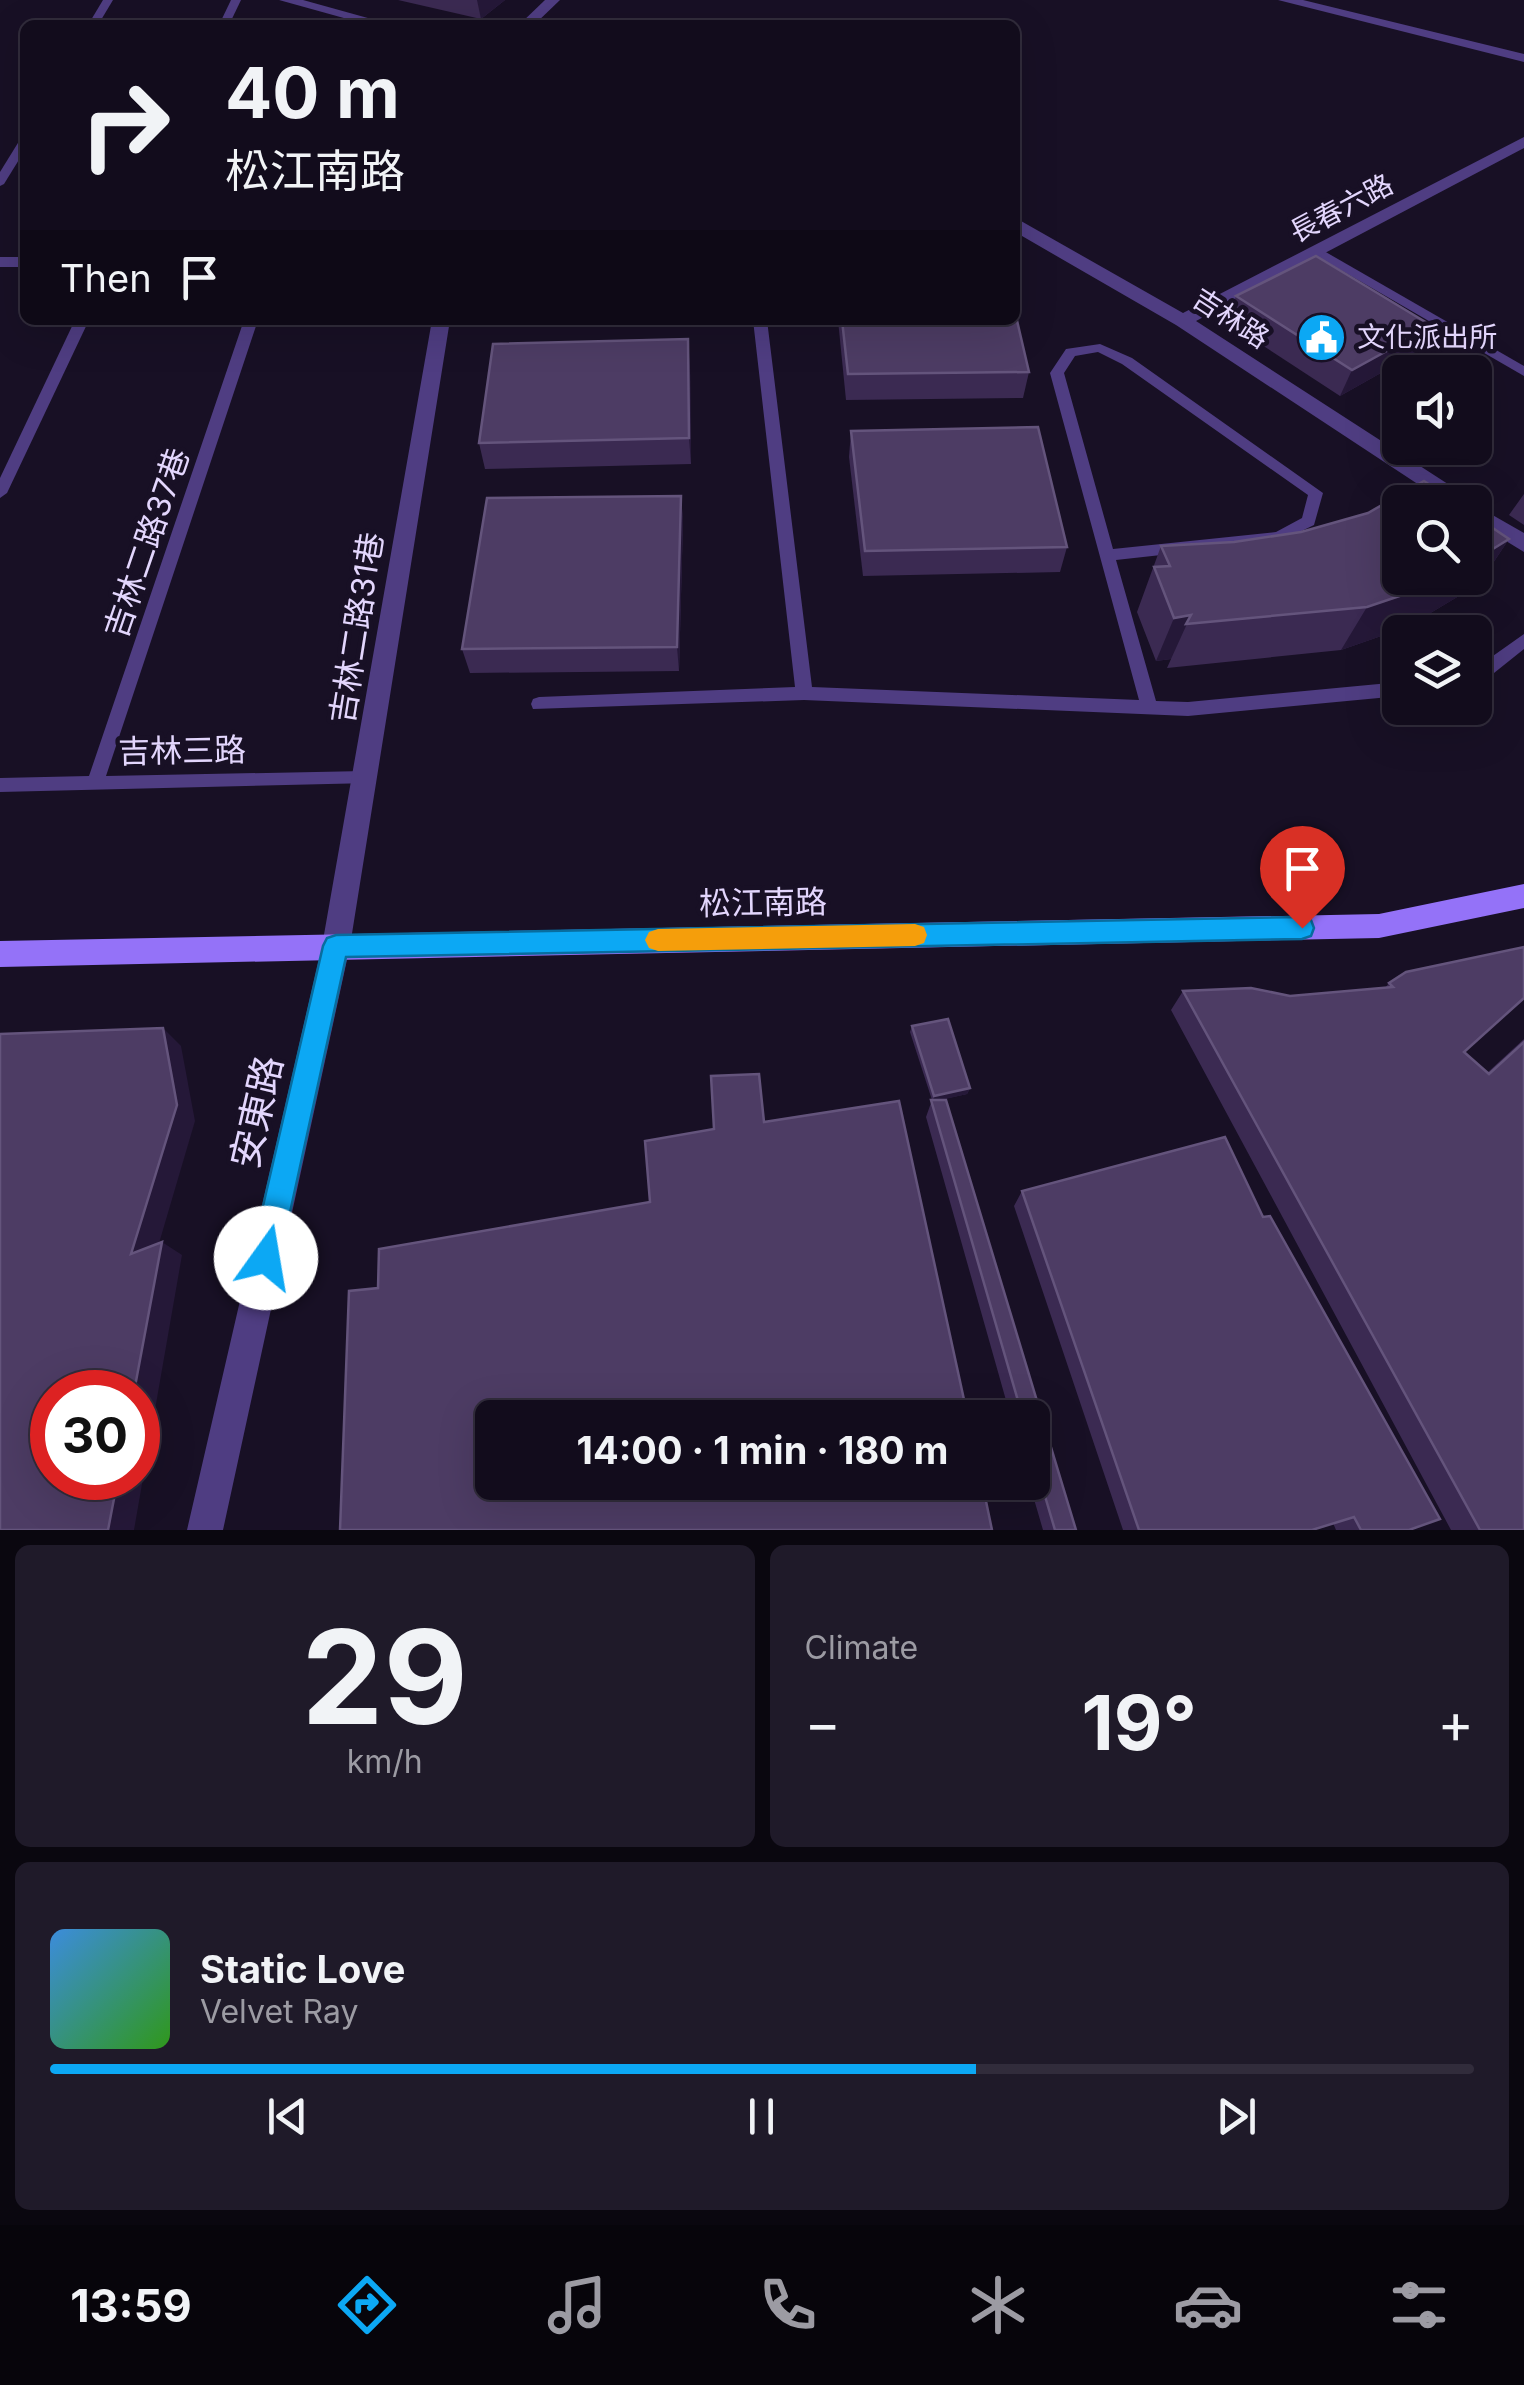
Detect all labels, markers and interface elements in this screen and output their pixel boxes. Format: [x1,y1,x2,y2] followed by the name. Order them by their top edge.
[225,50,400,135] text: 40 m
[60,60,190,190] icon: right
[225,143,405,198] text: 松江南路
[1284,167,1398,249] street label: 長春六路
[172,250,227,305] icon: arrive
[60,255,152,301] text: Then
[1187,281,1275,355] street label: 吉林路
[1296,311,1348,363] public building icon: 文化派出所
[1357,320,1497,354] place label: 文化派出所
[1382,355,1492,725] map controls
[1382,355,1492,465] button: sound
[96,443,197,643] street label: 吉林二路37巷
[1382,485,1492,595] button: search
[322,530,391,726] street label: 吉林二路31巷
[1382,615,1492,725] button: layers
[118,730,246,771] street label: 吉林三路
[1260,826,1345,929] pin
[1275,841,1330,896] icon: arrive
[699,882,827,923] street label: 松江南路
[221,1051,291,1172] street label: 安東路
[214,1206,318,1310] position arrow
[30,1370,160,1500] speed limit sign: 30
[577,1427,948,1473] text: 14:00 · 1 min · 180 m
[302,1598,468,1755] text: 29
[805,1628,918,1667] text: Climate
[1081,1677,1197,1768] text: 19°
[805,1690,841,1756] text: −
[1438,1690,1474,1756] text: +
[347,1742,423,1781] text: km/h
[200,1946,405,1992] text: Static Love
[200,1992,358,2031] text: Velvet Ray
[260,2089,315,2144] icon: previous
[734,2089,789,2144] icon: pause
[1209,2089,1264,2144] icon: next
[332,2270,402,2340] icon: directions
[542,2270,612,2340] icon: music
[753,2270,823,2340] icon: phone
[963,2270,1033,2340] icon: climate
[1173,2270,1243,2340] icon: car
[1384,2270,1454,2340] icon: filters
[70,2278,192,2333] text: 13:59

